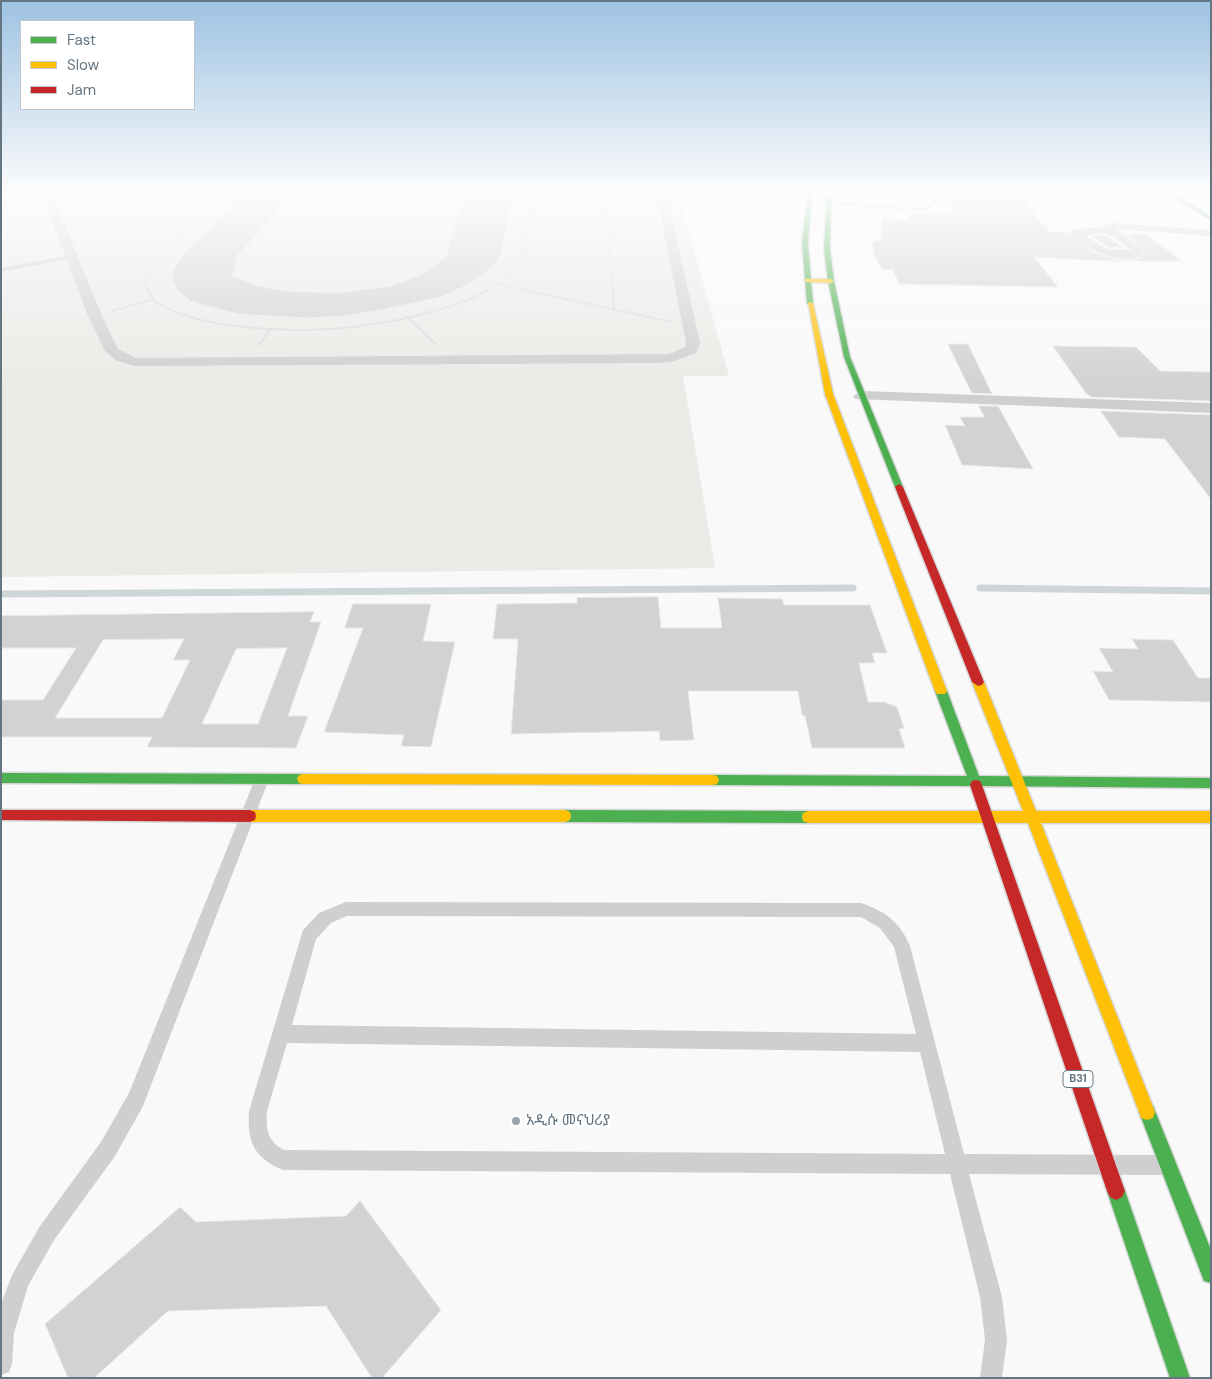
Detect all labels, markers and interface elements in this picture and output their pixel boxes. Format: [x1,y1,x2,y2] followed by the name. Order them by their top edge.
[20,20,195,110] legend
[67,30,96,50] text: Fast
[67,55,99,75] text: Slow
[67,80,96,100] text: Jam
[1063,1070,1093,1088] road number: B31
[526,1112,610,1130] place label: አዲሱ መናህሪያ
[510,1115,522,1127] marker: አዲሱ መናህሪያ

